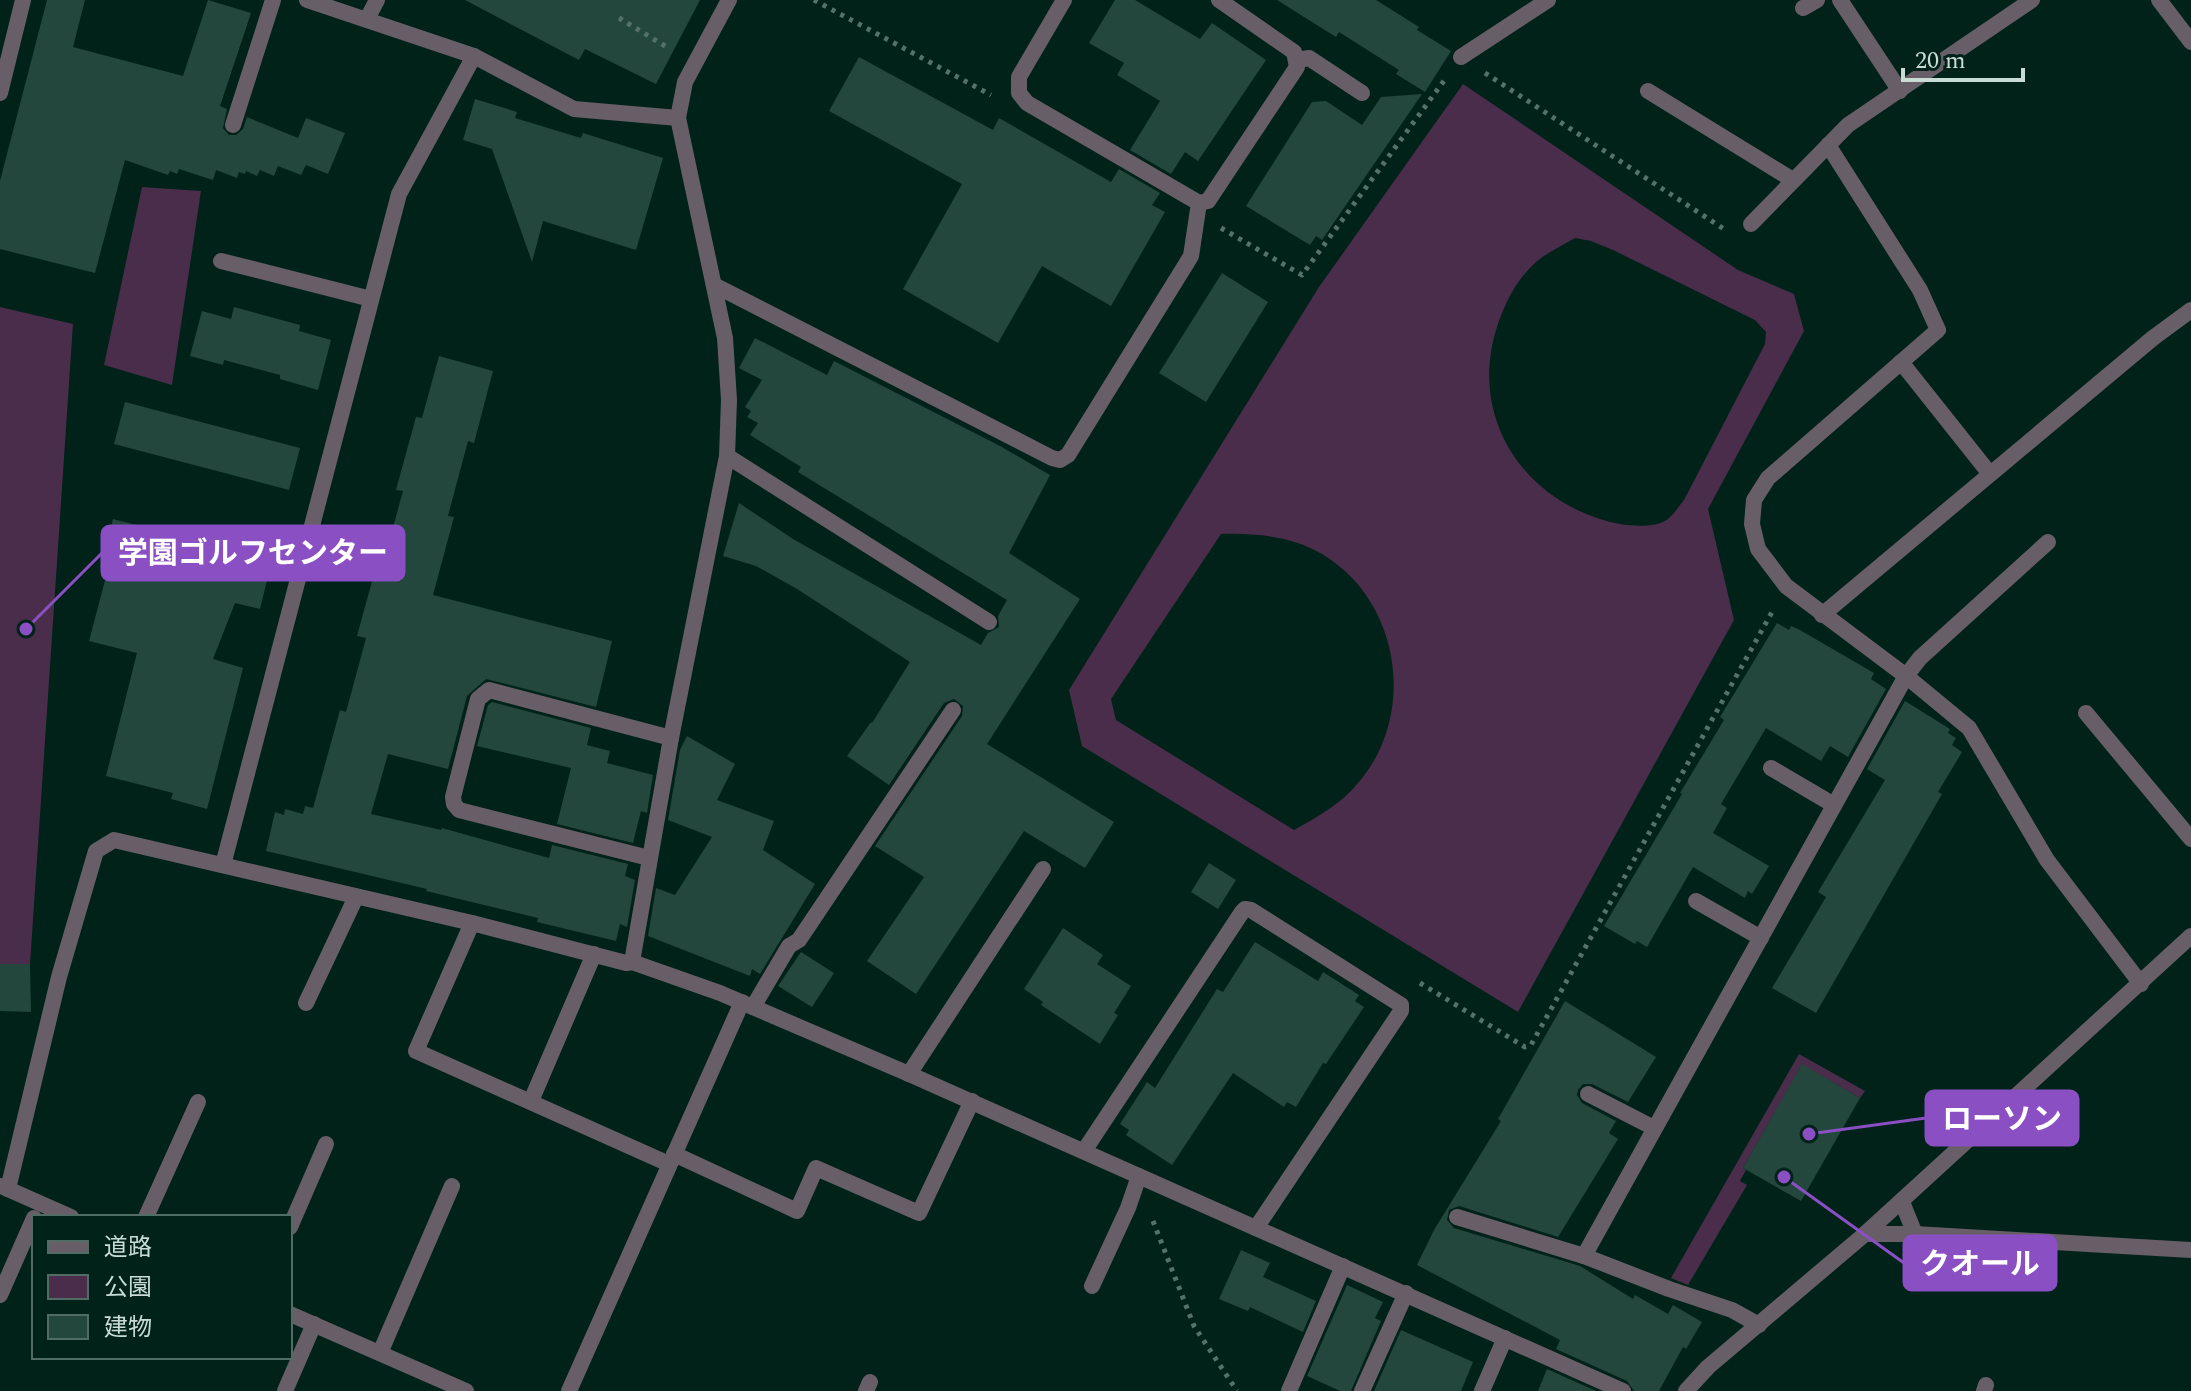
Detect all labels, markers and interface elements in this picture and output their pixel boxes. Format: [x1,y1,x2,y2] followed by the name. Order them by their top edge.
[1903,32,2023,82] scale bar
[1915,43,1966,79] text: 20 m
[102,526,404,580] callout: 学園ゴルフセンター
[118,531,388,577] text: 学園ゴルフセンター
[1926,1091,2078,1145] callout: ローソン
[1942,1097,2062,1143] text: ローソン
[32,1215,292,1359] legend
[104,1230,152,1266] text: 道路
[1904,1236,2056,1290] callout: クオール
[1920,1242,2040,1288] text: クオール
[104,1270,152,1306] text: 公園
[104,1310,152,1346] text: 建物

